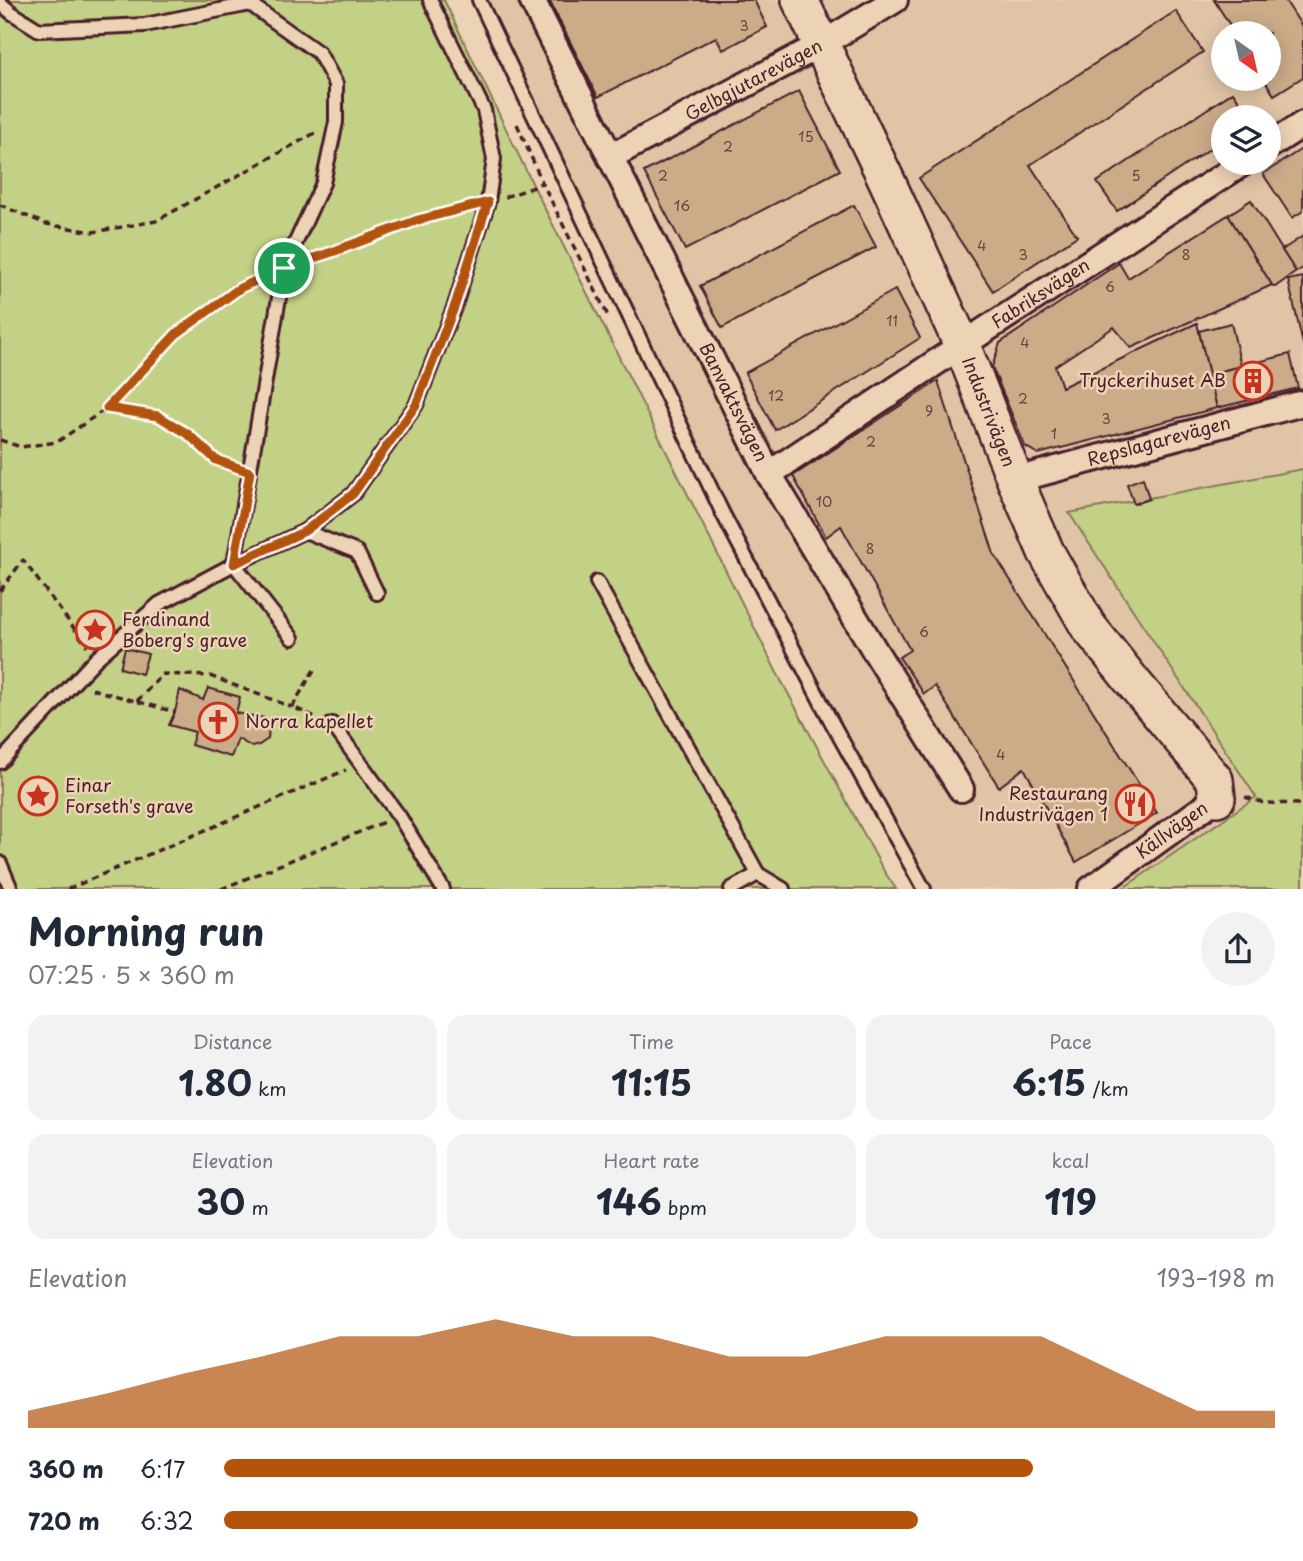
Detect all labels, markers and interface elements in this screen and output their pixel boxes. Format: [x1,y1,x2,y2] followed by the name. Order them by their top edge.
[739,15,749,36] house number: 3
[1211,21,1281,91] north arrow
[1211,21,1281,175] map controls
[680,31,827,127] street label: Gelbgjutarevägen
[1211,105,1281,175] button: layers
[798,126,814,147] house number: 15
[723,136,733,157] house number: 2
[658,165,668,186] house number: 2
[1131,165,1141,186] house number: 5
[674,195,690,216] house number: 16
[977,235,987,256] house number: 4
[254,238,314,298] pin
[1018,244,1028,265] house number: 3
[1182,244,1190,265] house number: 8
[265,249,303,287] icon: arrive
[985,251,1094,335] street label: Fabriksvägen
[1105,276,1115,297] house number: 6
[886,310,898,331] house number: 11
[1020,332,1030,353] house number: 4
[693,338,776,466] street label: Banvaktsvägen
[956,352,1023,470] street label: Industrivägen
[1232,360,1274,402] building icon: Tryckerihuset AB
[1079,366,1226,393] place label: Tryckerihuset AB
[768,385,784,406] house number: 12
[1018,388,1028,409] house number: 2
[925,400,933,421] house number: 9
[1084,408,1233,472] street label: Repslagarevägen
[1101,408,1111,429] house number: 3
[1051,423,1057,444] house number: 1
[866,431,876,452] house number: 2
[816,491,832,512] house number: 10
[866,538,874,559] house number: 8
[122,605,247,653] place label: Ferdinand Boberg's grave
[74,609,116,651] place icon: Ferdinand Boberg's grave
[919,621,929,642] house number: 6
[197,701,239,743] church icon: Norra kapellet
[245,707,373,734] place label: Norra kapellet
[996,744,1006,765] house number: 4
[65,771,193,819] place label: Einar Forseth's grave
[17,775,59,817] place icon: Einar Forseth's grave
[979,779,1108,827] place label: Restaurang Industrivägen 1
[1114,783,1156,825] restaurant icon: Restaurang Industrivägen 1
[1129,794,1213,865] street label: Källvägen
[28,902,264,959] text: Morning run
[1201,912,1275,986] button: share
[28,957,235,992] text: 07:25 · 5 × 360 m
[193,1027,272,1055] text: Distance
[629,1027,674,1055] text: Time
[1049,1027,1092,1055] text: Pace
[178,1055,252,1108] text: 1.80
[611,1055,692,1108] text: 11:15
[1012,1055,1086,1108] text: 6:15
[252,1074,287,1102] text: km
[1086,1074,1129,1102] text: /km
[192,1146,273,1174] text: Elevation
[604,1146,699,1174] text: Heart rate
[1052,1146,1089,1174] text: kcal
[196,1174,245,1227] text: 30
[596,1174,662,1227] text: 146
[1044,1174,1097,1227] text: 119
[245,1193,269,1221] text: m
[662,1193,707,1221] text: bpm
[28,1260,127,1295] text: Elevation
[1157,1260,1275,1295] text: 193–198 m
[28,1451,104,1486] text: 360 m
[140,1451,185,1486] text: 6:17
[28,1503,100,1538] text: 720 m
[140,1503,194,1538] text: 6:32

